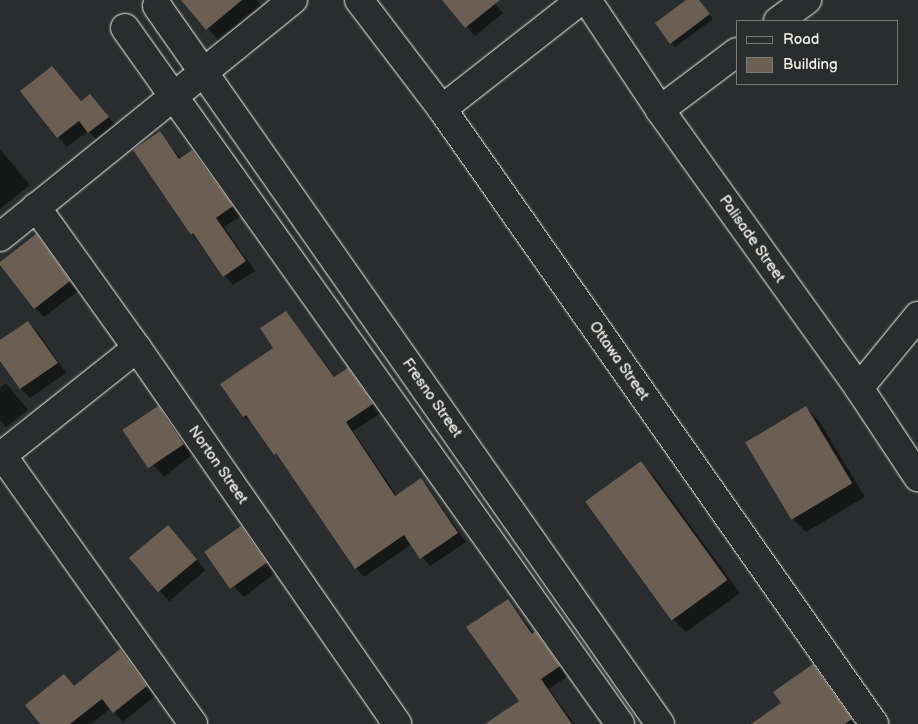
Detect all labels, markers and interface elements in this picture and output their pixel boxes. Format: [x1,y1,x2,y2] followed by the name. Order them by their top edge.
[736,20,898,85] legend
[783,30,819,49] text: Road
[783,55,838,74] text: Building
[715,192,789,286] street label: Palisade Street
[585,318,653,404] street label: Ottawa Street
[398,355,466,441] street label: Fresno Street
[184,422,252,508] street label: Norton Street

